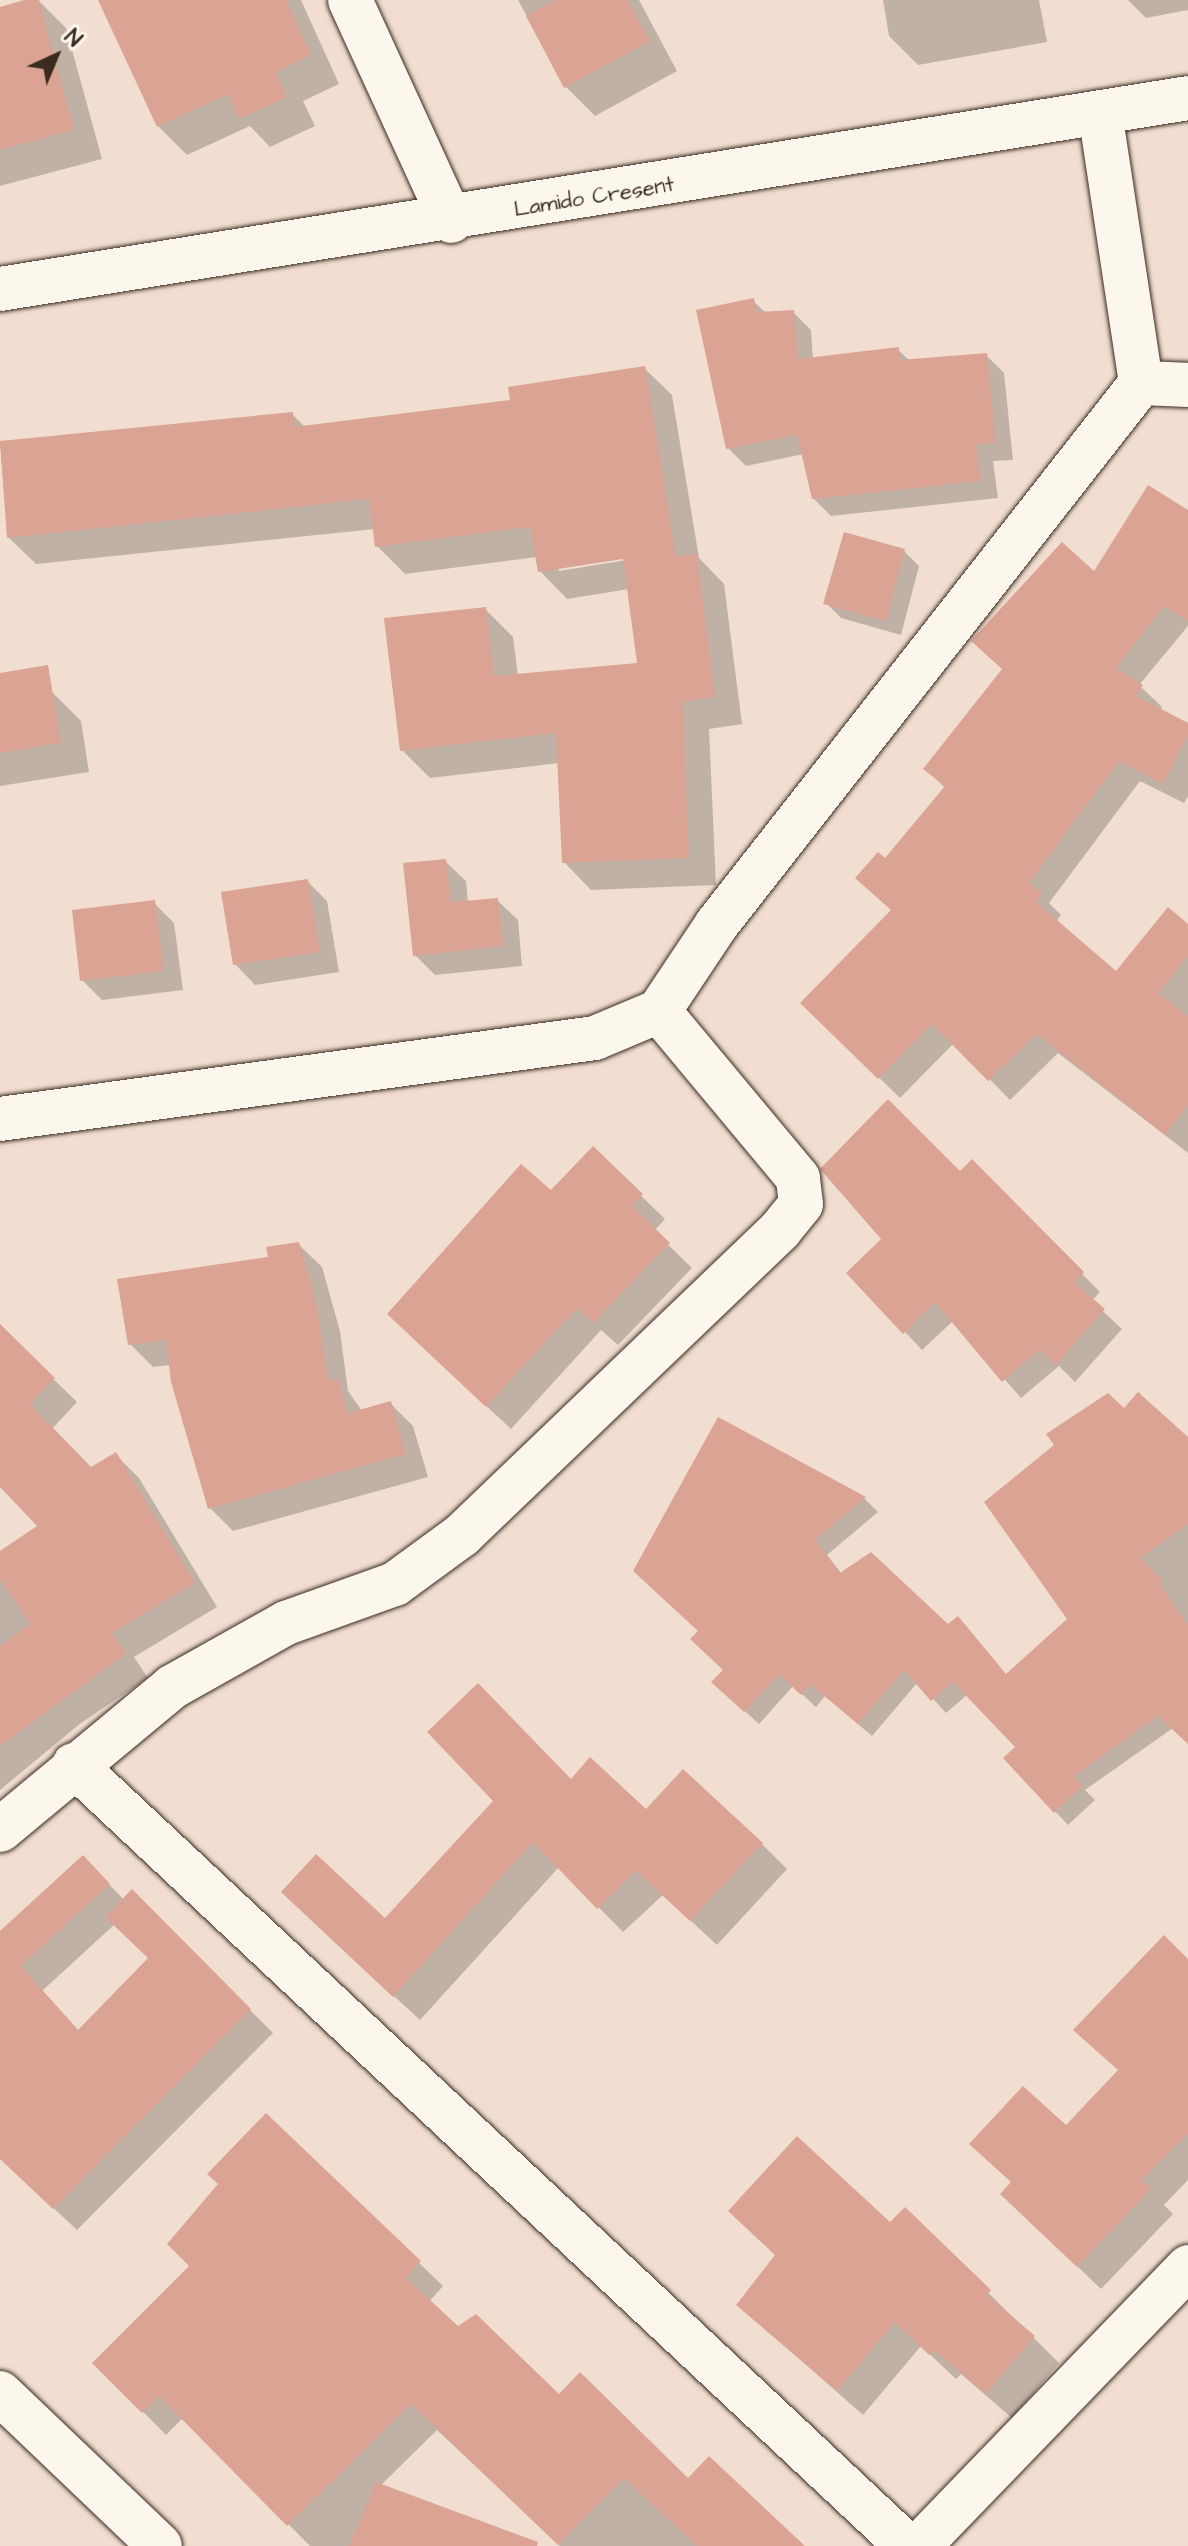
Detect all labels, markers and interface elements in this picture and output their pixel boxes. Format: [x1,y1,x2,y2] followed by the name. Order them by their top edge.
[16,16,96,96] north arrow
[57,22,89,54] text: N
[512,171,676,223] street label: Lamido Cresent

